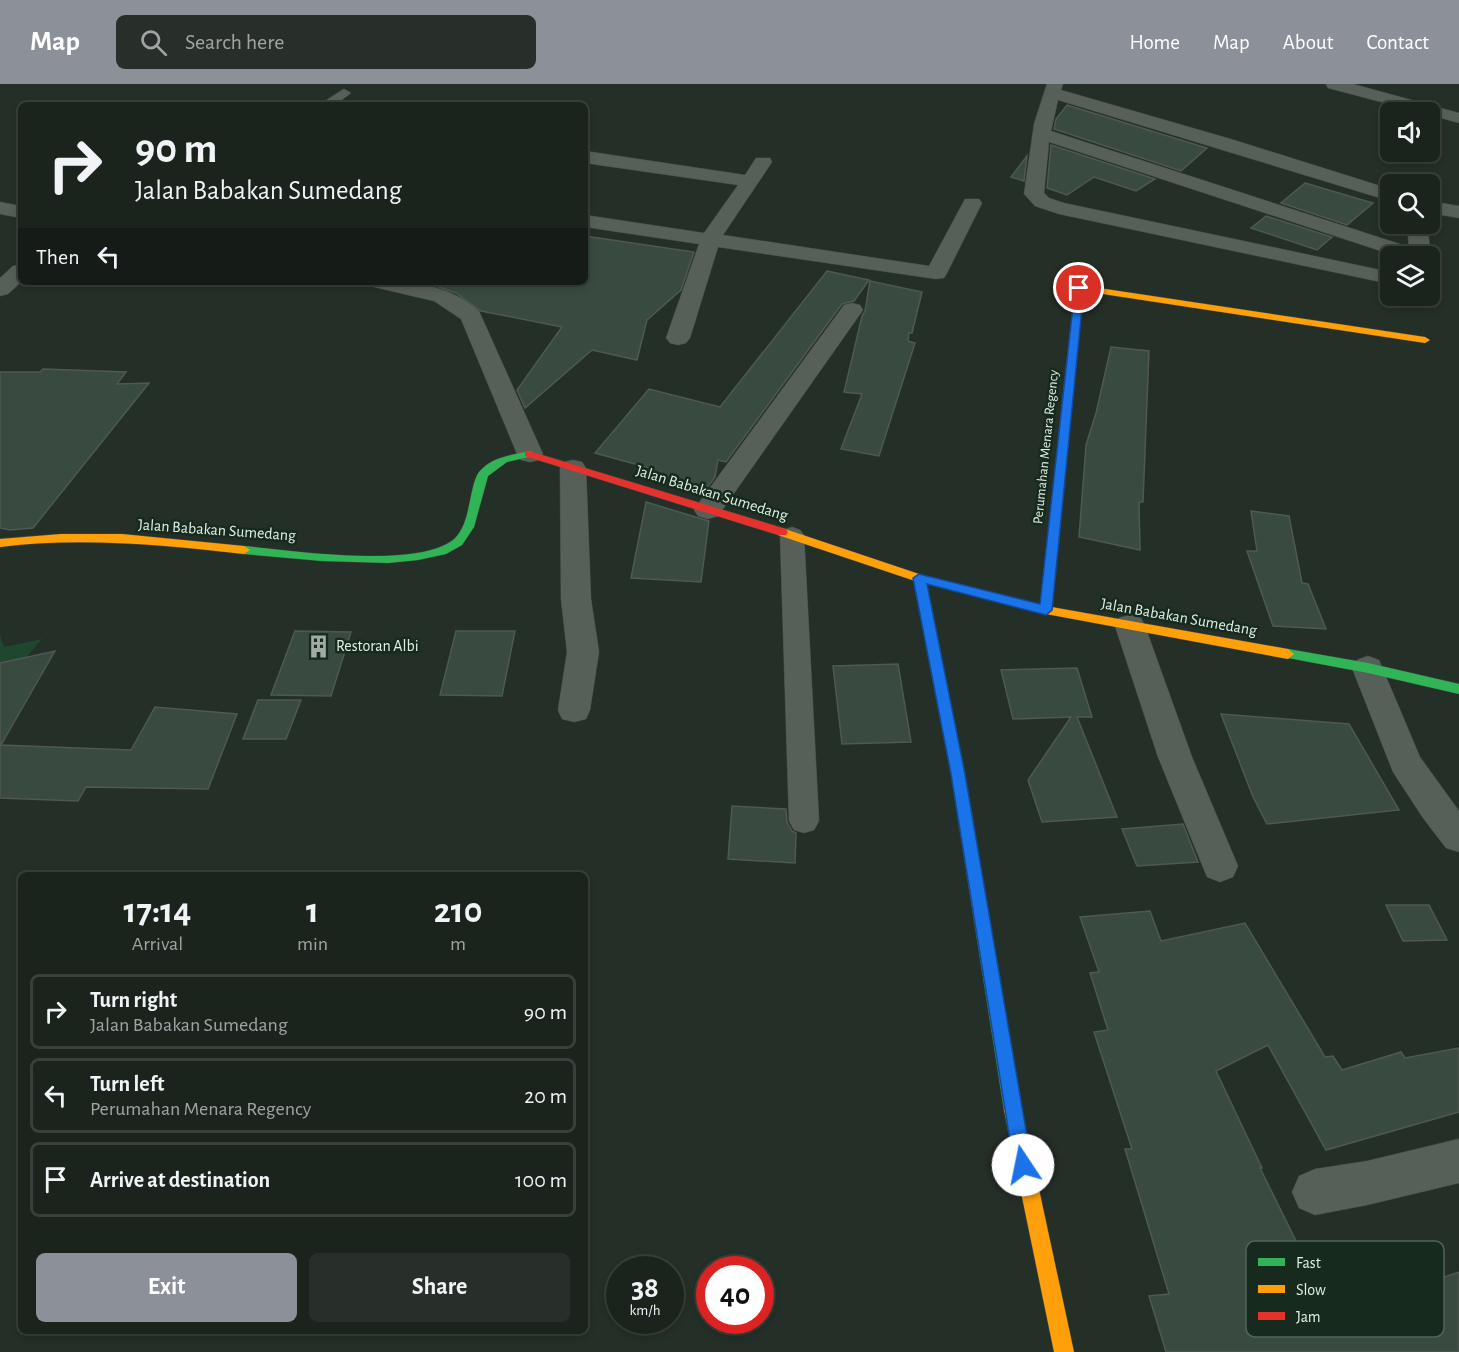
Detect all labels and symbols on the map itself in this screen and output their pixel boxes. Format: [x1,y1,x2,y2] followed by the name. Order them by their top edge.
[1053,262,1104,313] pin
[1031,369,1061,525] street label: Perumahan Menara Regency
[634,462,790,524] street label: Jalan Babakan Sumedang
[138,517,297,544] street label: Jalan Babakan Sumedang
[1100,595,1258,639] street label: Jalan Babakan Sumedang
[305,633,331,659] building icon: Restoran Albi
[336,638,419,654] place label: Restoran Albi
[991,1133,1055,1197] position arrow
[1246,1241,1444,1337] legend
[1296,1255,1321,1271] text: Fast
[696,1256,774,1334] speed limit sign: 40
[1296,1282,1326,1298] text: Slow
[1296,1309,1321,1325] text: Jam

